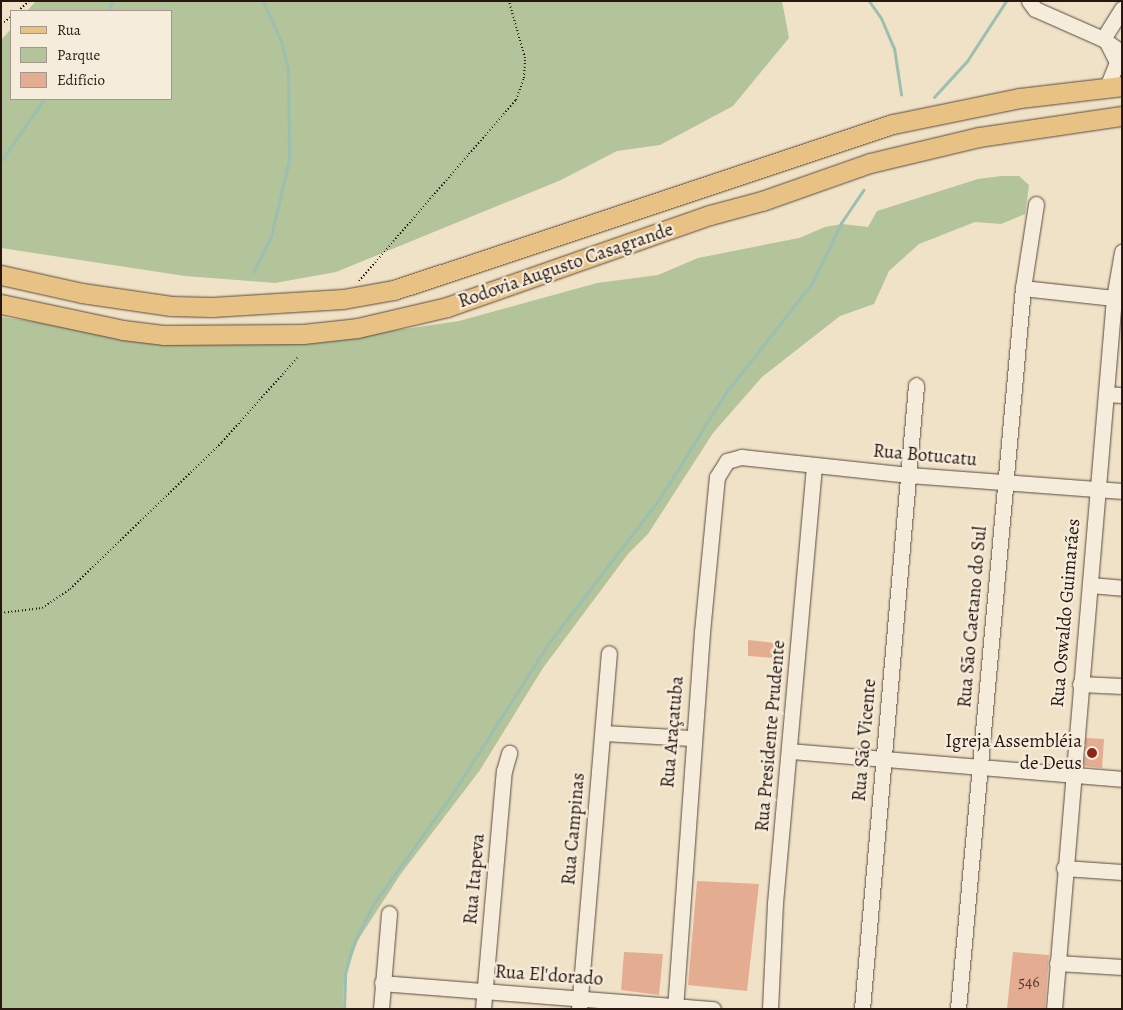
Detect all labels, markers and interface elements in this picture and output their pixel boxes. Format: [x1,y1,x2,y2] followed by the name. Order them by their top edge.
[10,10,172,100] legend
[57,20,81,40] text: Rua
[57,45,100,65] text: Parque
[57,70,105,90] text: Edifício
[455,218,677,314] street label: Rodovia Augusto Casagrande
[872,440,978,472] street label: Rua Botucatu
[1046,518,1086,708] street label: Rua Oswaldo Guimarães
[954,525,992,709] street label: Rua São Caetano do Sul
[751,639,791,833] street label: Rua Presidente Prudente
[657,675,689,789] street label: Rua Araçatuba
[848,678,882,802] street label: Rua São Vicente
[945,731,1082,775] place label: Igreja Assembléia de Deus
[1086,747,1098,759] marker: Igreja Assembléia de Deus
[558,772,590,886] street label: Rua Campinas
[460,832,490,926] street label: Rua Itapeva
[494,961,604,991] street label: Rua El'dorado
[1018,972,1040,992] house number: 546

